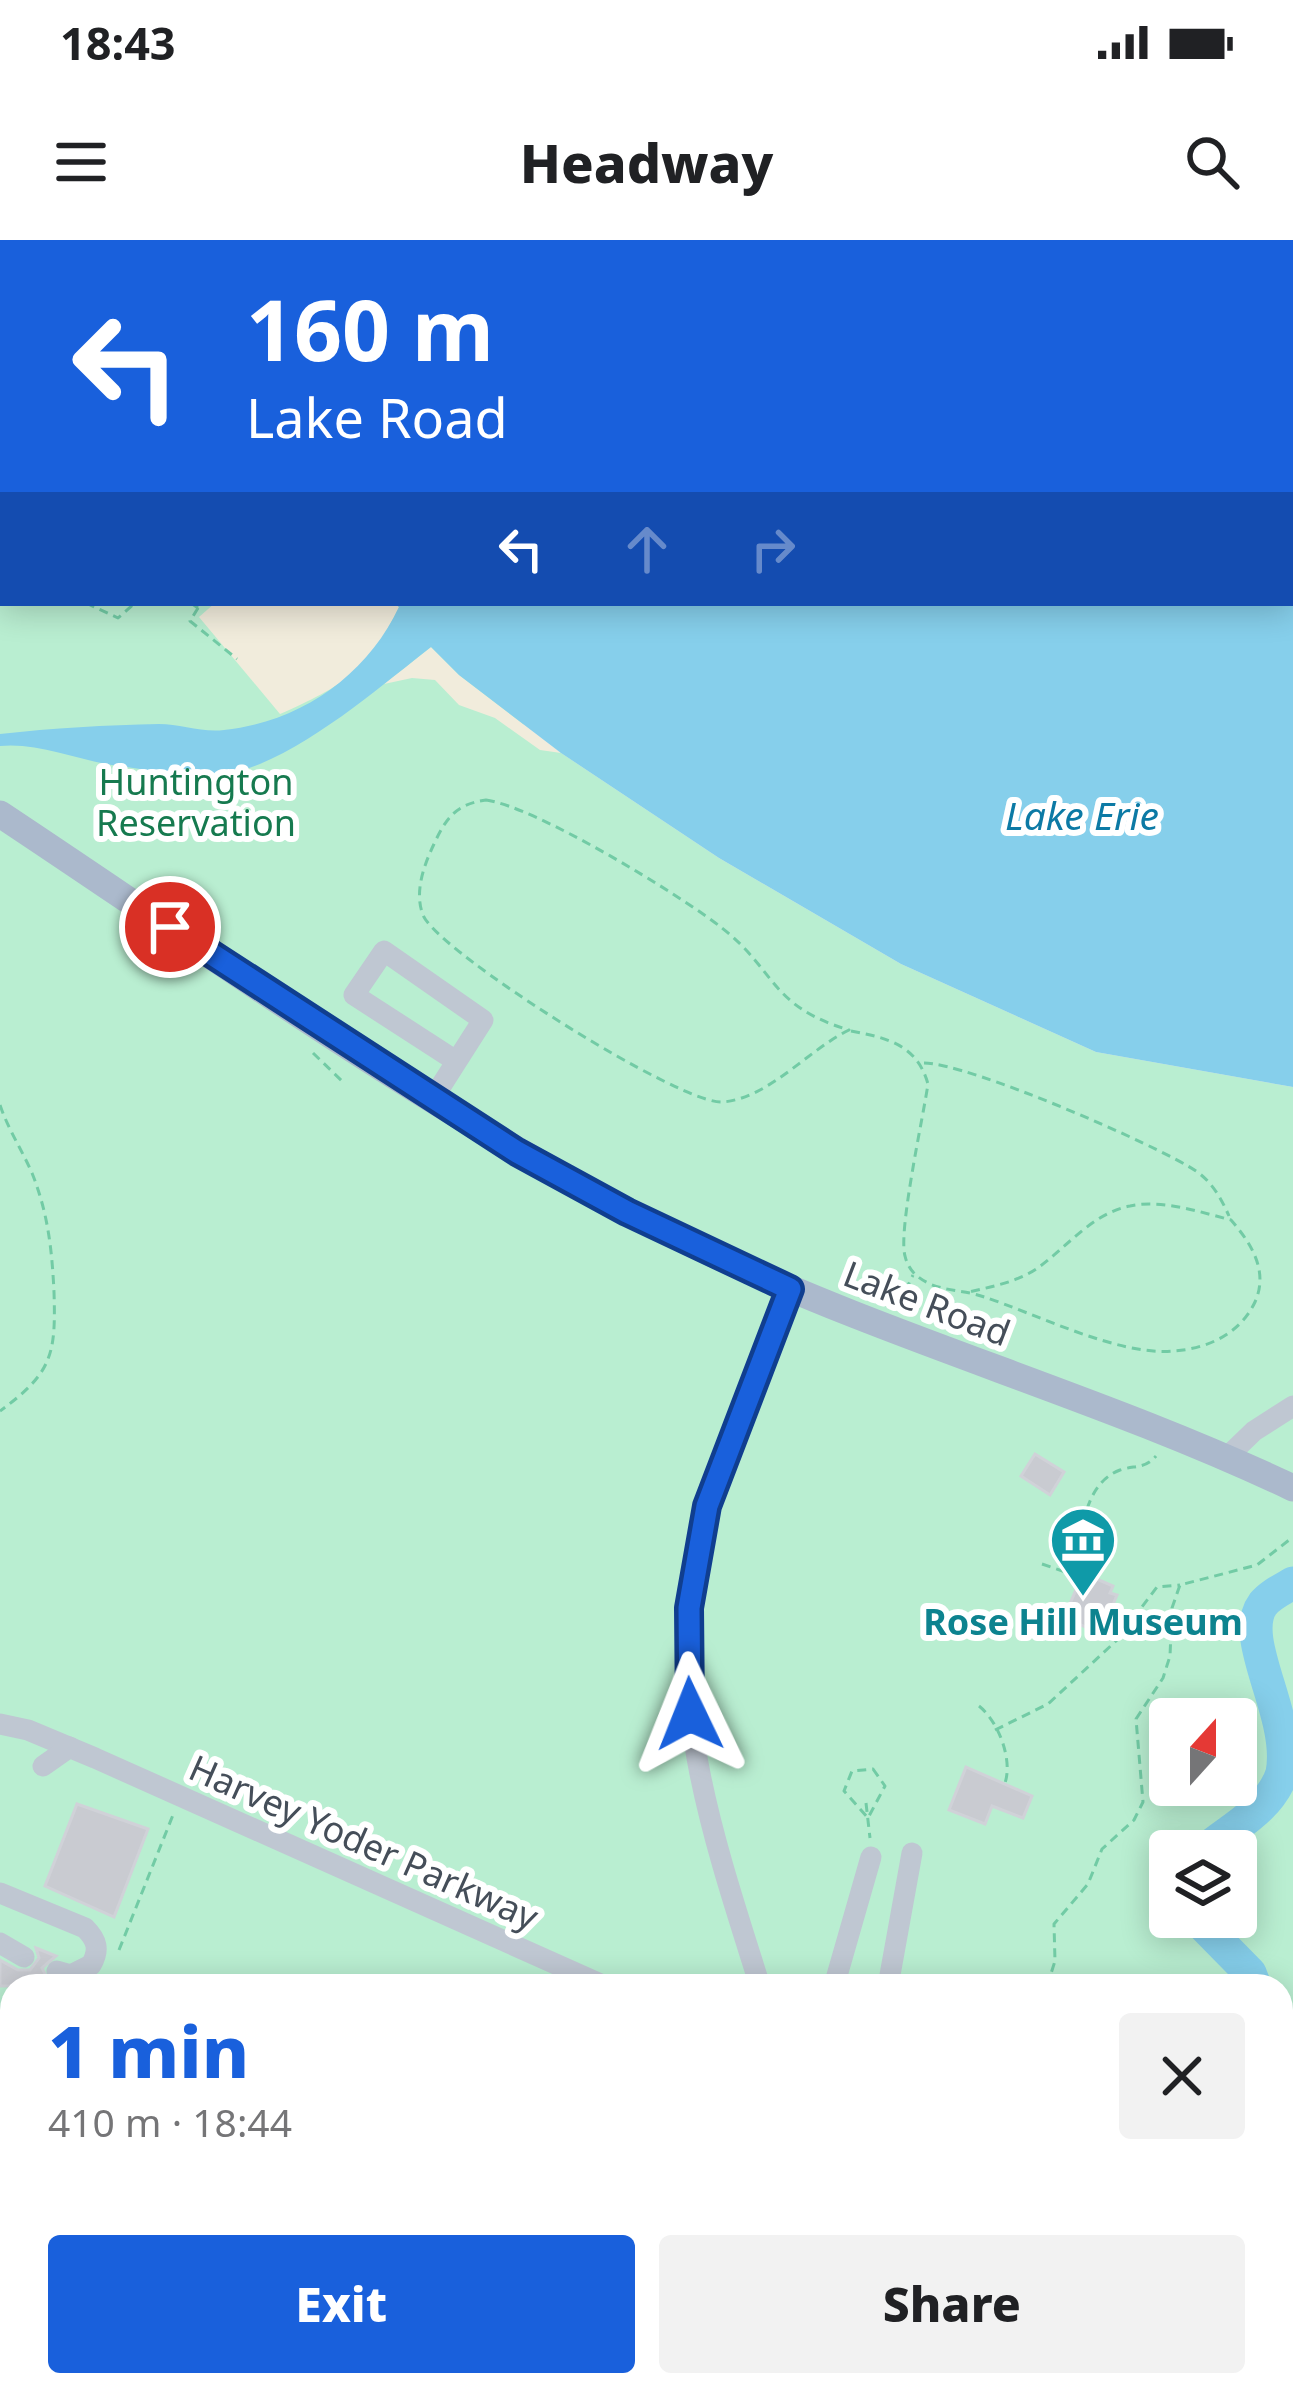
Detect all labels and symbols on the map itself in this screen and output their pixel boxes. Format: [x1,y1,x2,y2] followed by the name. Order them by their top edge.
[96,757,296,847] park label: Huntington Reservation
[1005,788,1159,841] water label: Lake Erie
[119,876,221,978] pin
[837,1249,1017,1357] street label: Lake Road
[1048,1505,1118,1599] museum icon: Rose Hill Museum
[923,1597,1243,1646] place label: Rose Hill Museum
[627,1651,753,1777] position arrow
[1149,1698,1257,1806] north arrow
[182,1743,547,1941] street label: Harvey Yoder Parkway

